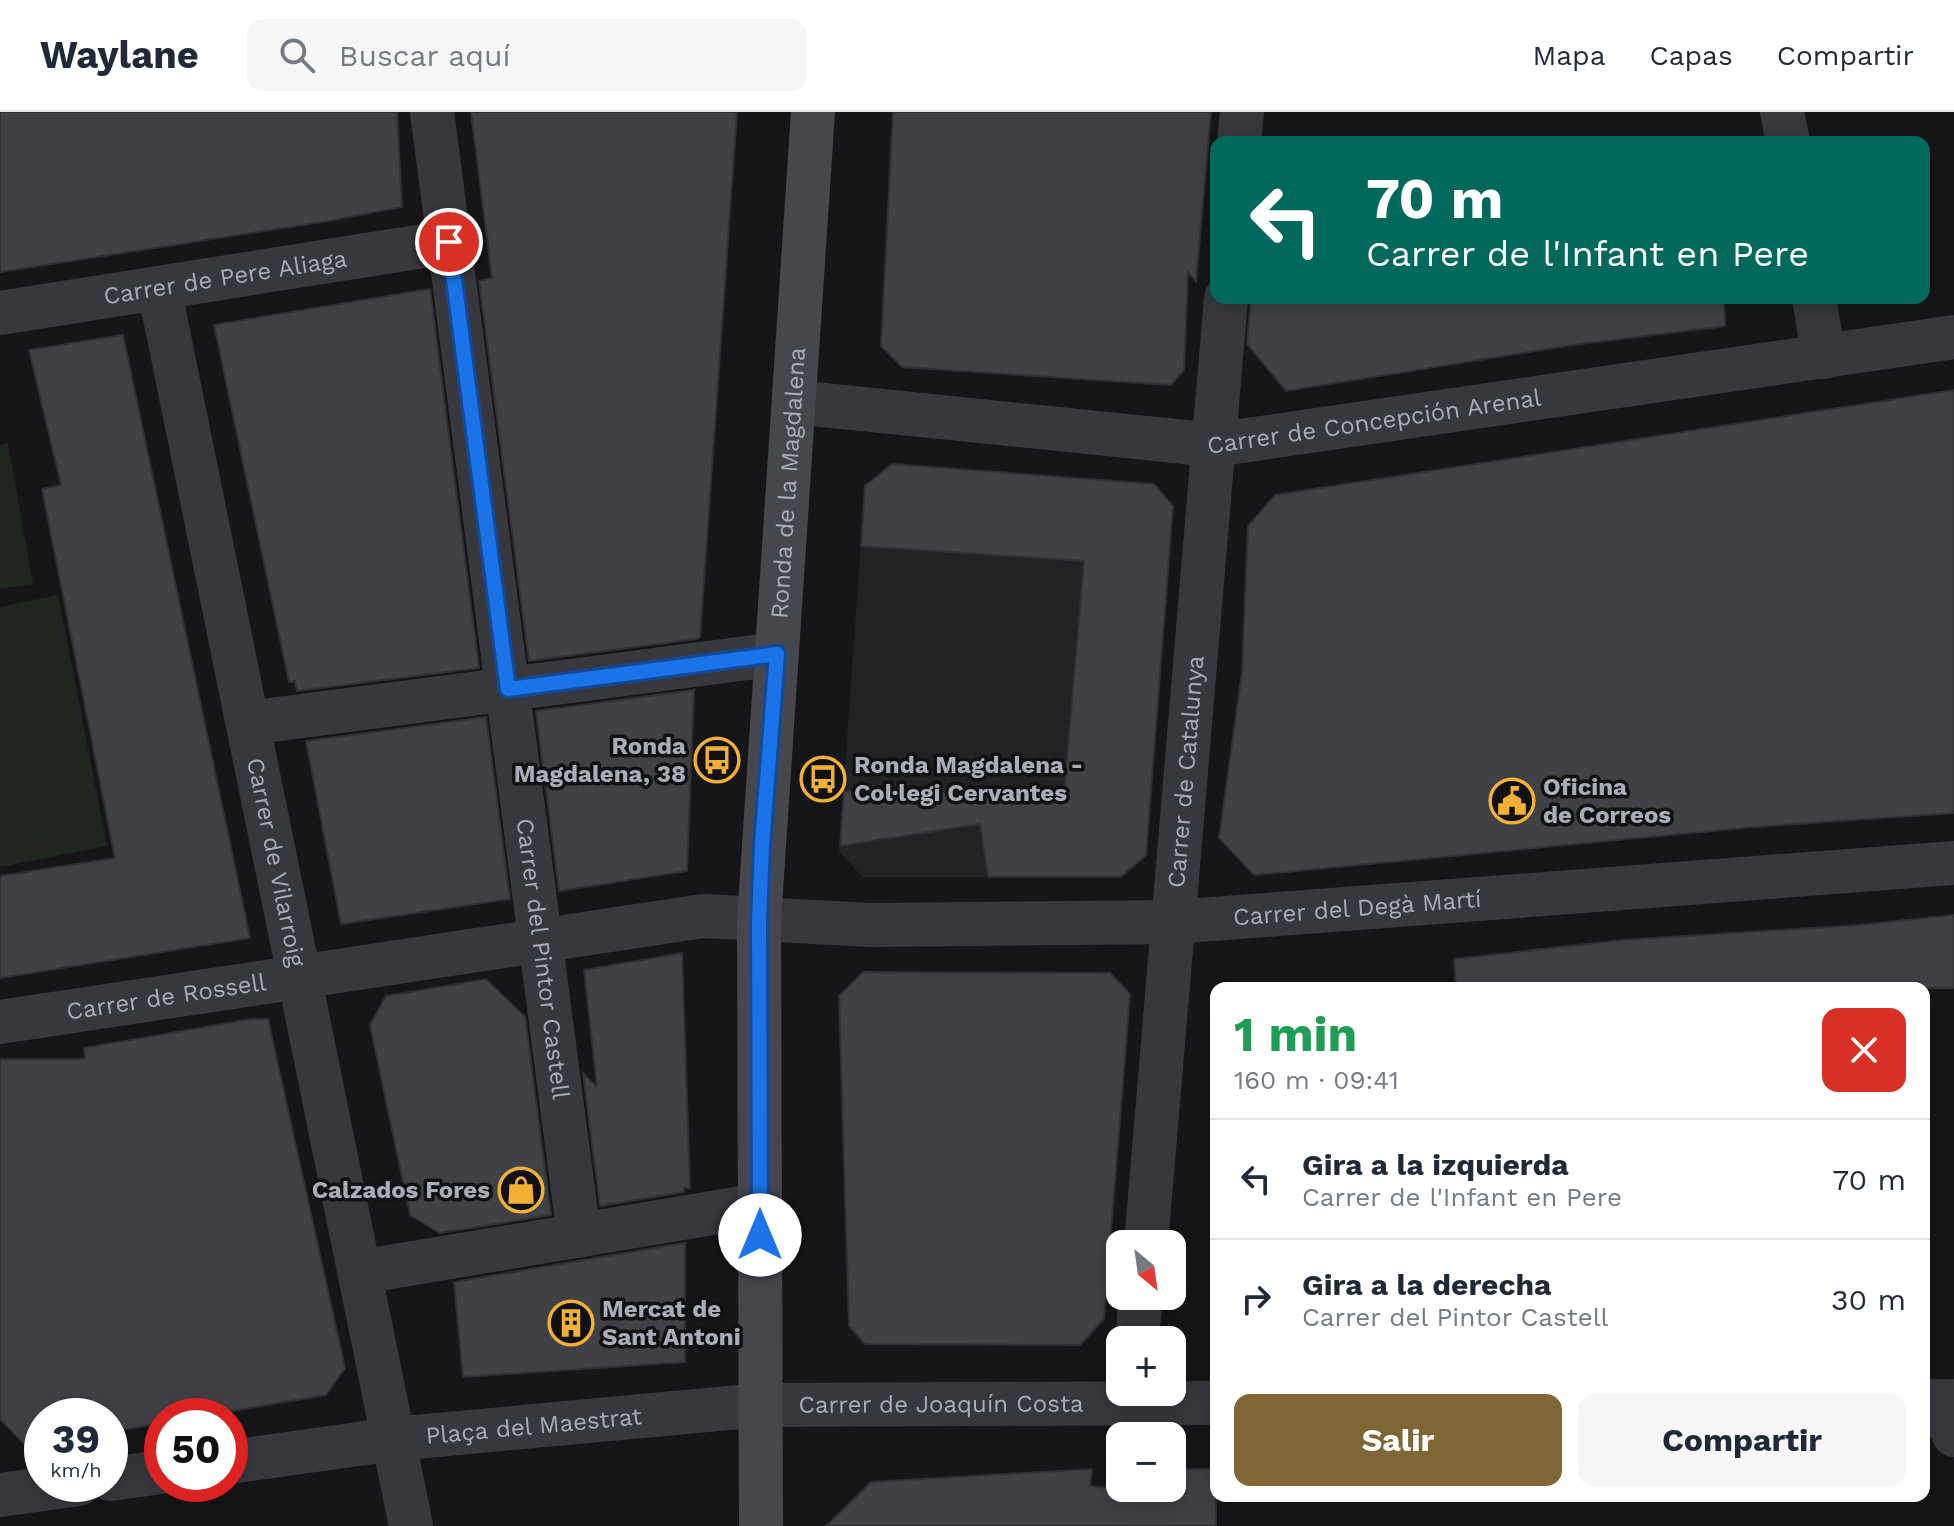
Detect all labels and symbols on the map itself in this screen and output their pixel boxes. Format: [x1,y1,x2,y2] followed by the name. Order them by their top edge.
[415,208,483,276] pin
[101,244,349,310] street label: Carrer de Pere Aliaga
[765,346,811,620] street label: Ronda de la Magdalena
[1205,383,1544,460] street label: Carrer de Concepción Arenal
[1162,654,1210,889] street label: Carrer de Catalunya
[514,732,686,788] place label: Ronda Magdalena, 38
[693,736,741,784] bus stop icon: Ronda Magdalena, 38
[854,751,1083,807] place label: Ronda Magdalena - Col·legi Cervantes
[241,755,311,969] street label: Carrer de Vilarroig
[799,755,847,803] bus stop icon: Ronda Magdalena - Col·legi Cervantes
[1543,773,1671,829] place label: Oficina de Correos
[1488,777,1536,825] public building icon: Oficina de Correos
[511,817,575,1102] street label: Carrer del Pintor Castell
[1232,885,1482,931] street label: Carrer del Degà Martí
[64,968,268,1026] street label: Carrer de Rossell
[497,1166,545,1214] shop icon: Calzados Fores
[312,1176,490,1204] place label: Calzados Fores
[718,1193,802,1277] position arrow
[1106,1230,1186,1310] north arrow
[602,1295,741,1351] place label: Mercat de Sant Antoni
[547,1299,595,1347] building icon: Mercat de Sant Antoni
[798,1390,1084,1419] street label: Carrer de Joaquín Costa
[144,1398,248,1502] speed limit sign: 50
[424,1402,643,1450] street label: Plaça del Maestrat

